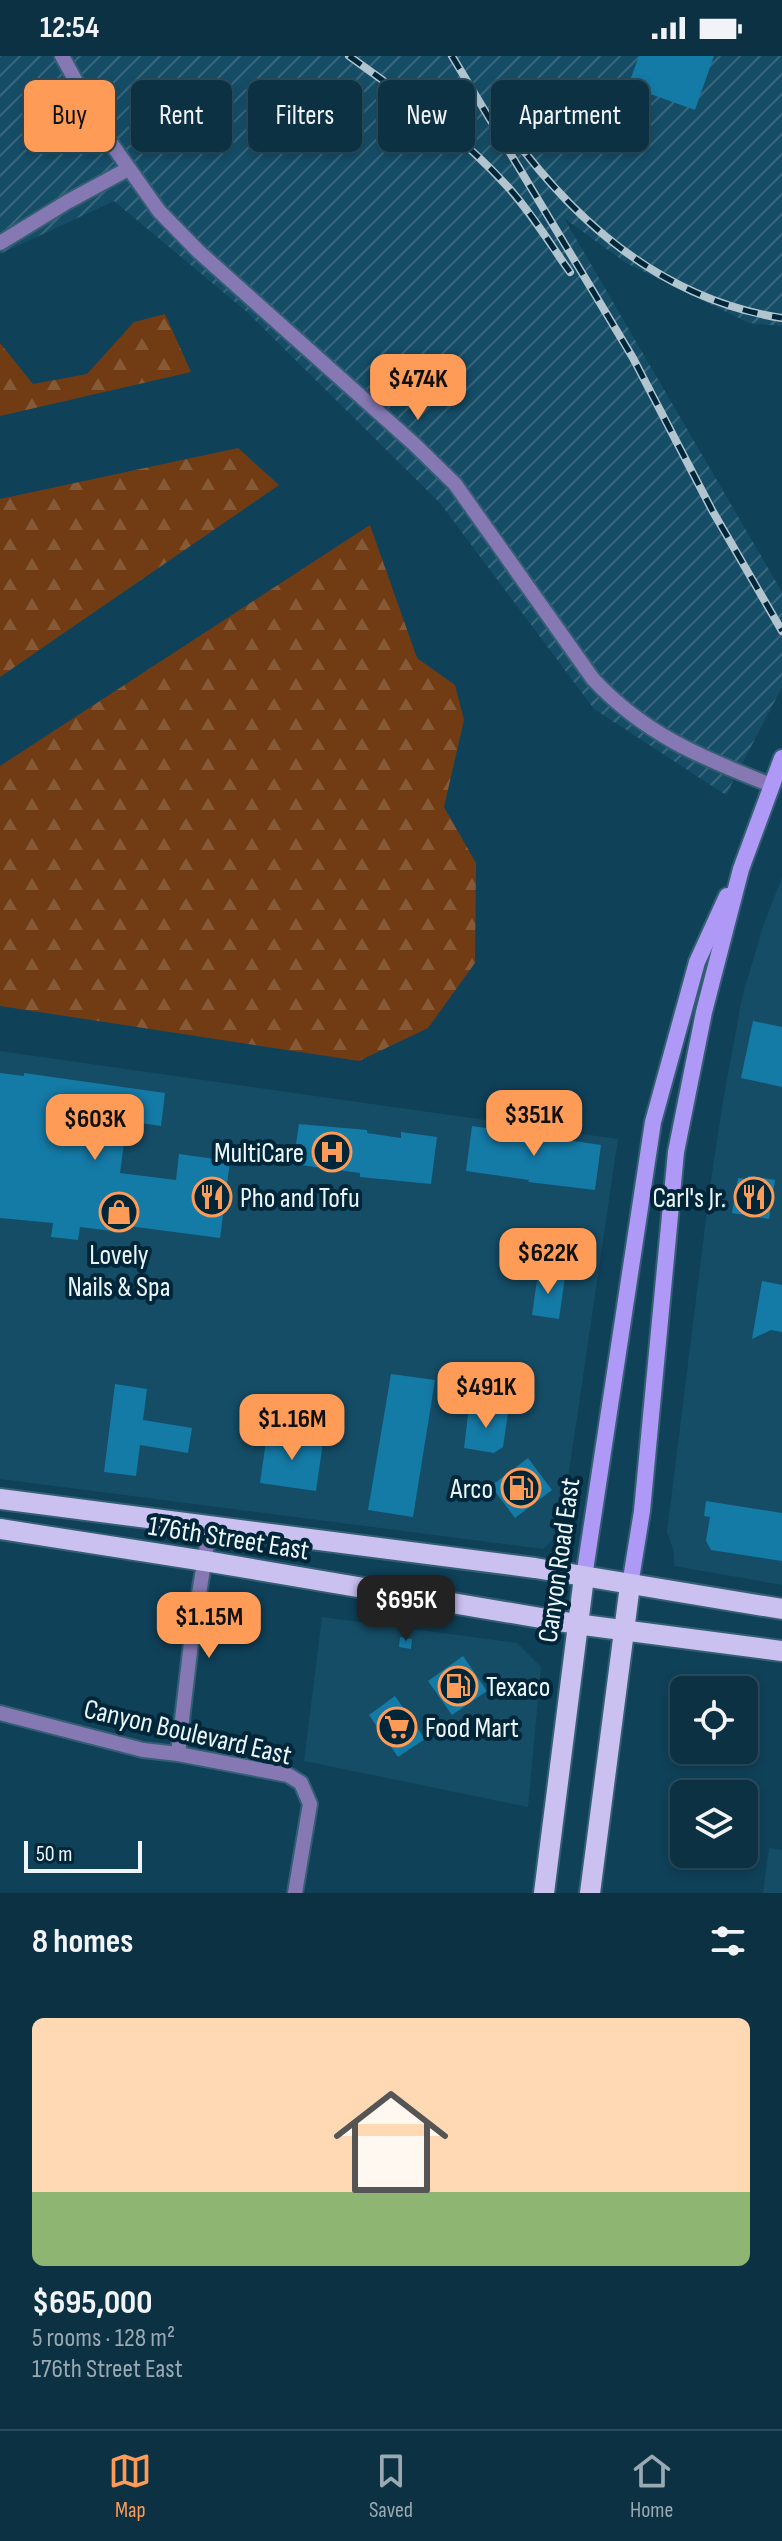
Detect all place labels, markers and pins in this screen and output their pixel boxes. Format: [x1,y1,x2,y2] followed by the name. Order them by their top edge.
[362,354,474,422] pin: $474K
[478,1090,590,1158] pin: $351K
[39,1094,151,1162] pin: $603K
[311,1131,353,1173] hospital icon: MultiCare
[214,1137,304,1170] place label: MultiCare
[191,1176,233,1218] restaurant icon: Pho and Tofu
[733,1176,775,1218] restaurant icon: Carl's Jr.
[240,1182,360,1215] place label: Pho and Tofu
[652,1182,726,1215] place label: Carl's Jr.
[98,1191,140,1233] shop icon: Lovely Nails & Spa
[492,1228,604,1296] pin: $622K
[68,1239,170,1304] place label: Lovely Nails & Spa
[430,1362,542,1430] pin: $491K
[227,1394,357,1462] pin: $1.16M
[500,1467,542,1509] fuel station icon: Arco
[449,1473,493,1506] place label: Arco
[350,1575,462,1643] pin: $695K
[144,1592,274,1660] pin: $1.15M
[437,1665,479,1707] fuel station icon: Texaco
[486,1671,550,1704] place label: Texaco
[376,1706,418,1748] supermarket icon: Food Mart
[425,1712,519,1745] place label: Food Mart

